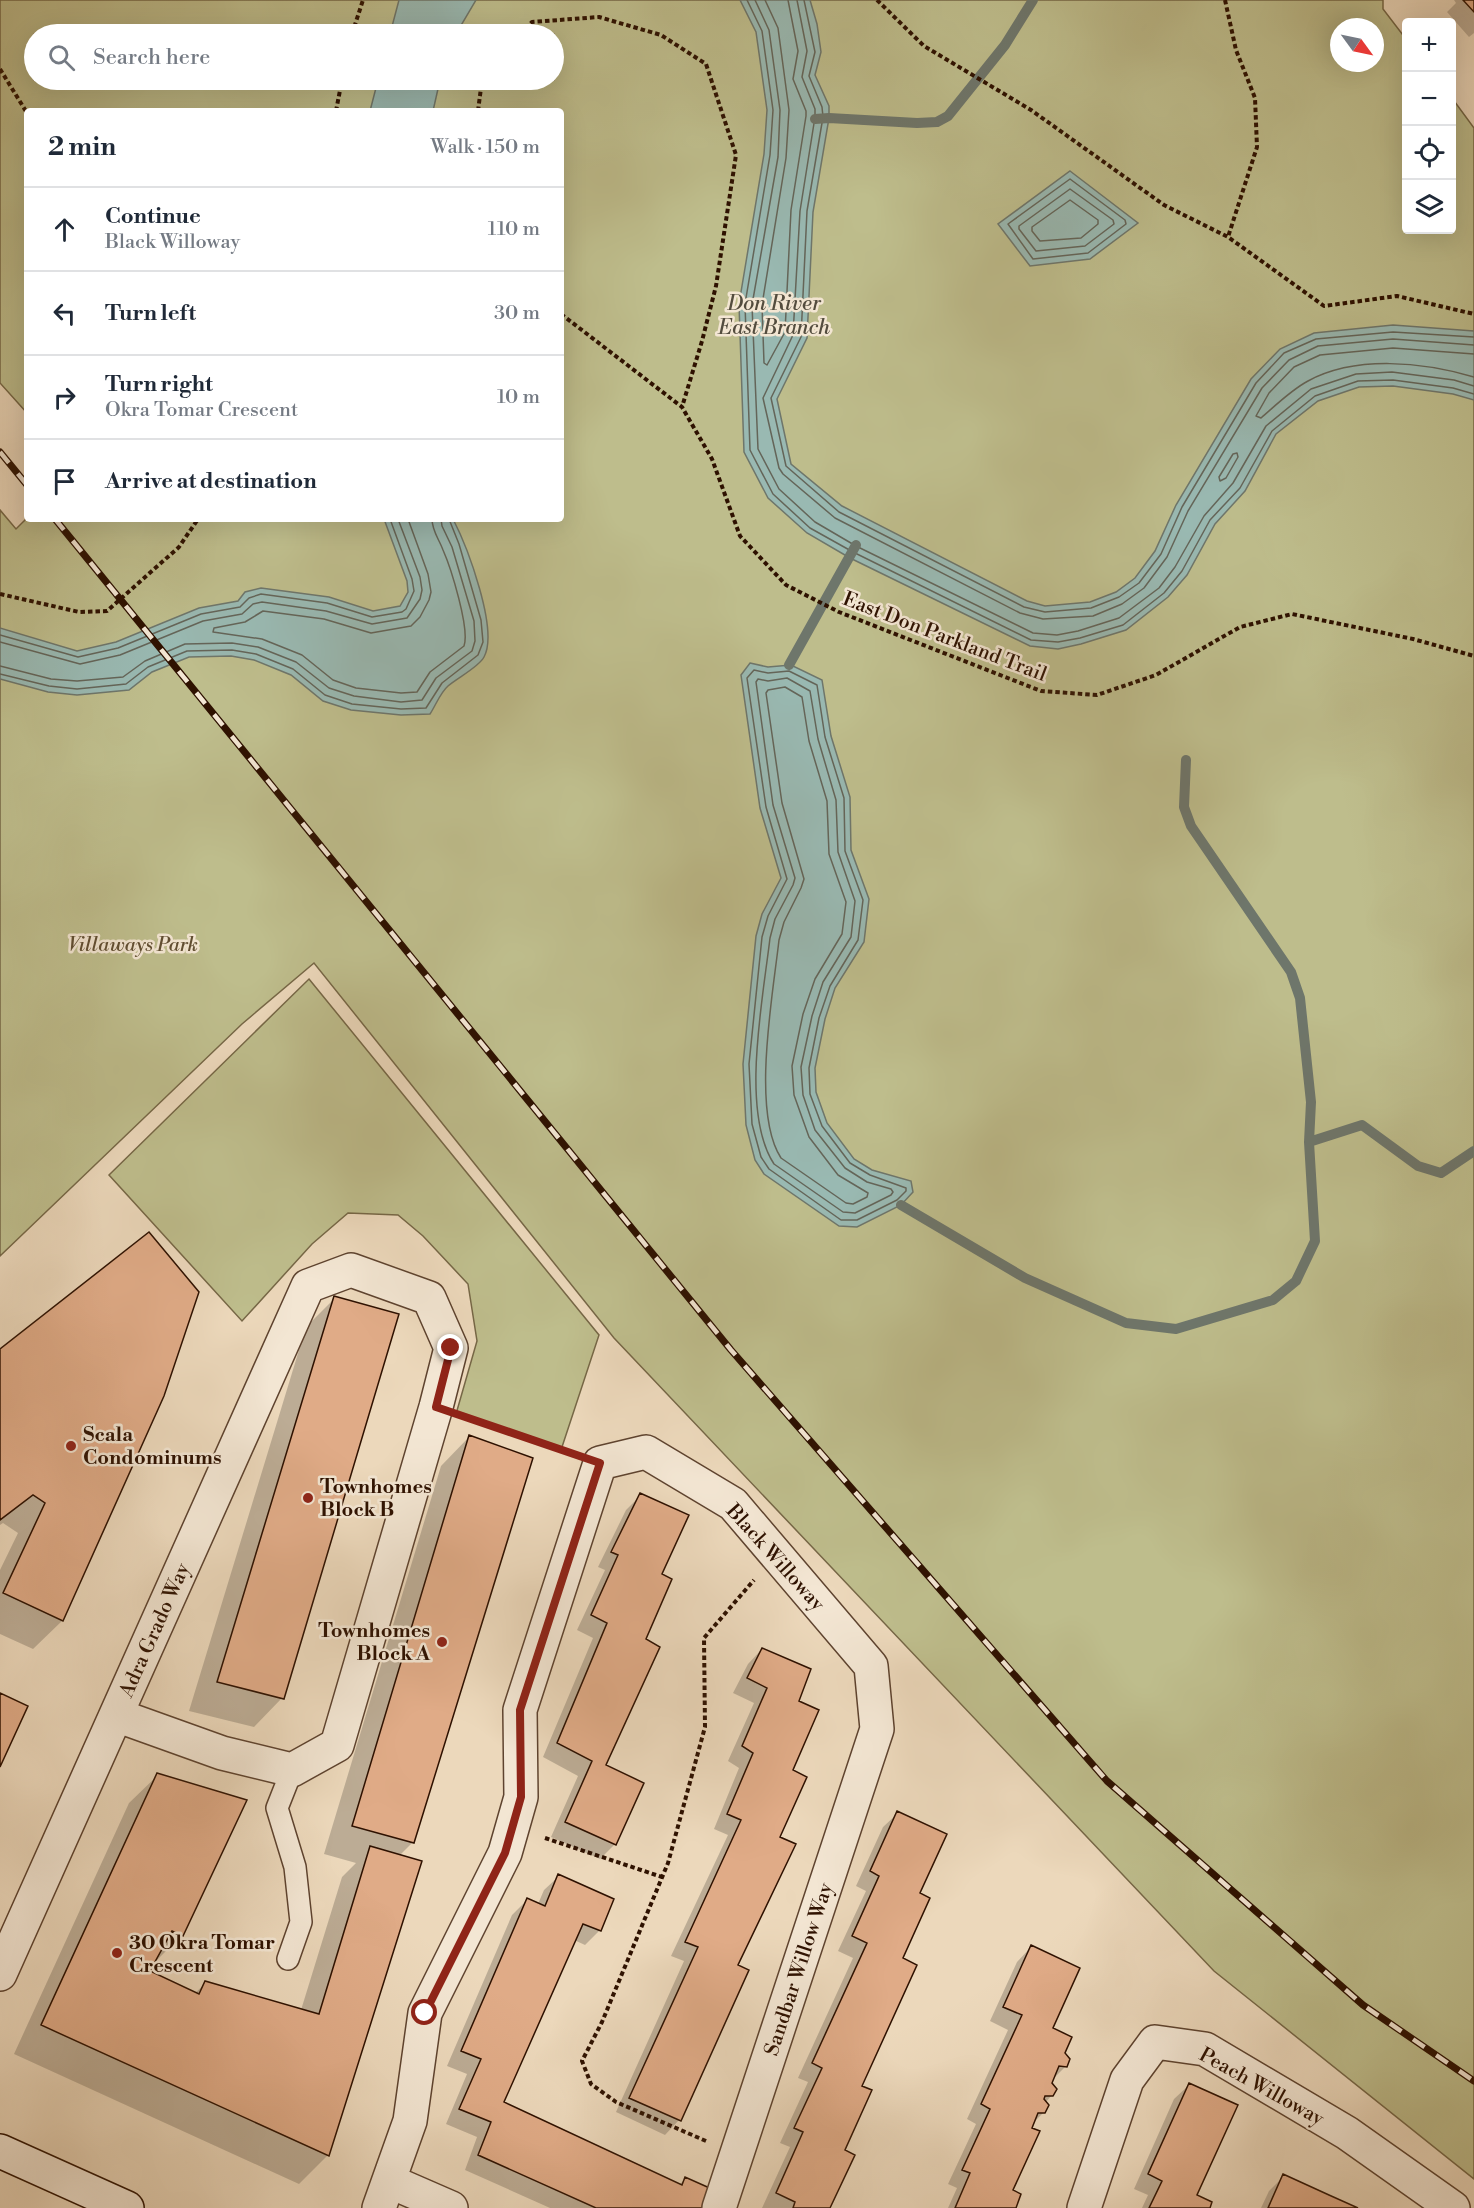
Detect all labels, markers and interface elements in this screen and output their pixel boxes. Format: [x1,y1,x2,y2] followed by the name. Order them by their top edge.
[1330,18,1384,72] north arrow
[1402,18,1456,234] map controls
[1402,18,1456,72] button: +
[24,24,564,90] search box
[45,41,78,74] icon: search
[93,44,210,71] text: Search here
[1402,72,1456,126] button: −
[1402,126,1456,180] button: locate
[48,131,116,163] text: 2 min
[431,135,540,160] text: Walk · 150 m
[1402,180,1456,234] button: layers
[105,203,201,230] text: Continue
[48,213,81,246] icon: ahead
[488,217,540,242] text: 110 m
[105,230,240,255] text: Black Willoway
[717,291,830,341] water label: Don River East Branch
[48,297,81,330] icon: left
[105,300,196,327] text: Turn left
[494,301,540,326] text: 30 m
[105,371,213,398] text: Turn right
[48,381,81,414] icon: right
[497,385,540,410] text: 10 m
[105,398,298,423] text: Okra Tomar Crescent
[48,465,81,498] icon: arrive
[105,468,317,495] text: Arrive at destination
[839,587,1050,688] street label: East Don Parkland Trail
[68,933,198,958] park label: Villaways Park
[437,1334,463,1360] route end
[83,1423,222,1471] place label: Scala Condominums
[64,1439,78,1453] marker: Scala Condominums
[320,1475,432,1523] place label: Townhomes Block B
[301,1491,315,1505] marker: Townhomes Block B
[720,1499,830,1617] street label: Black Willoway
[114,1559,196,1702] street label: Adra Grado Way
[318,1619,431,1667] place label: Townhomes Block A
[435,1635,449,1649] marker: Townhomes Block A
[760,1880,839,2059] street label: Sandbar Willow Way
[129,1931,275,1979] place label: 30 Okra Tomar Crescent
[110,1946,124,1960] marker: 30 Okra Tomar Crescent
[411,1999,437,2025] route start
[1194,2043,1328,2132] street label: Peach Willoway

